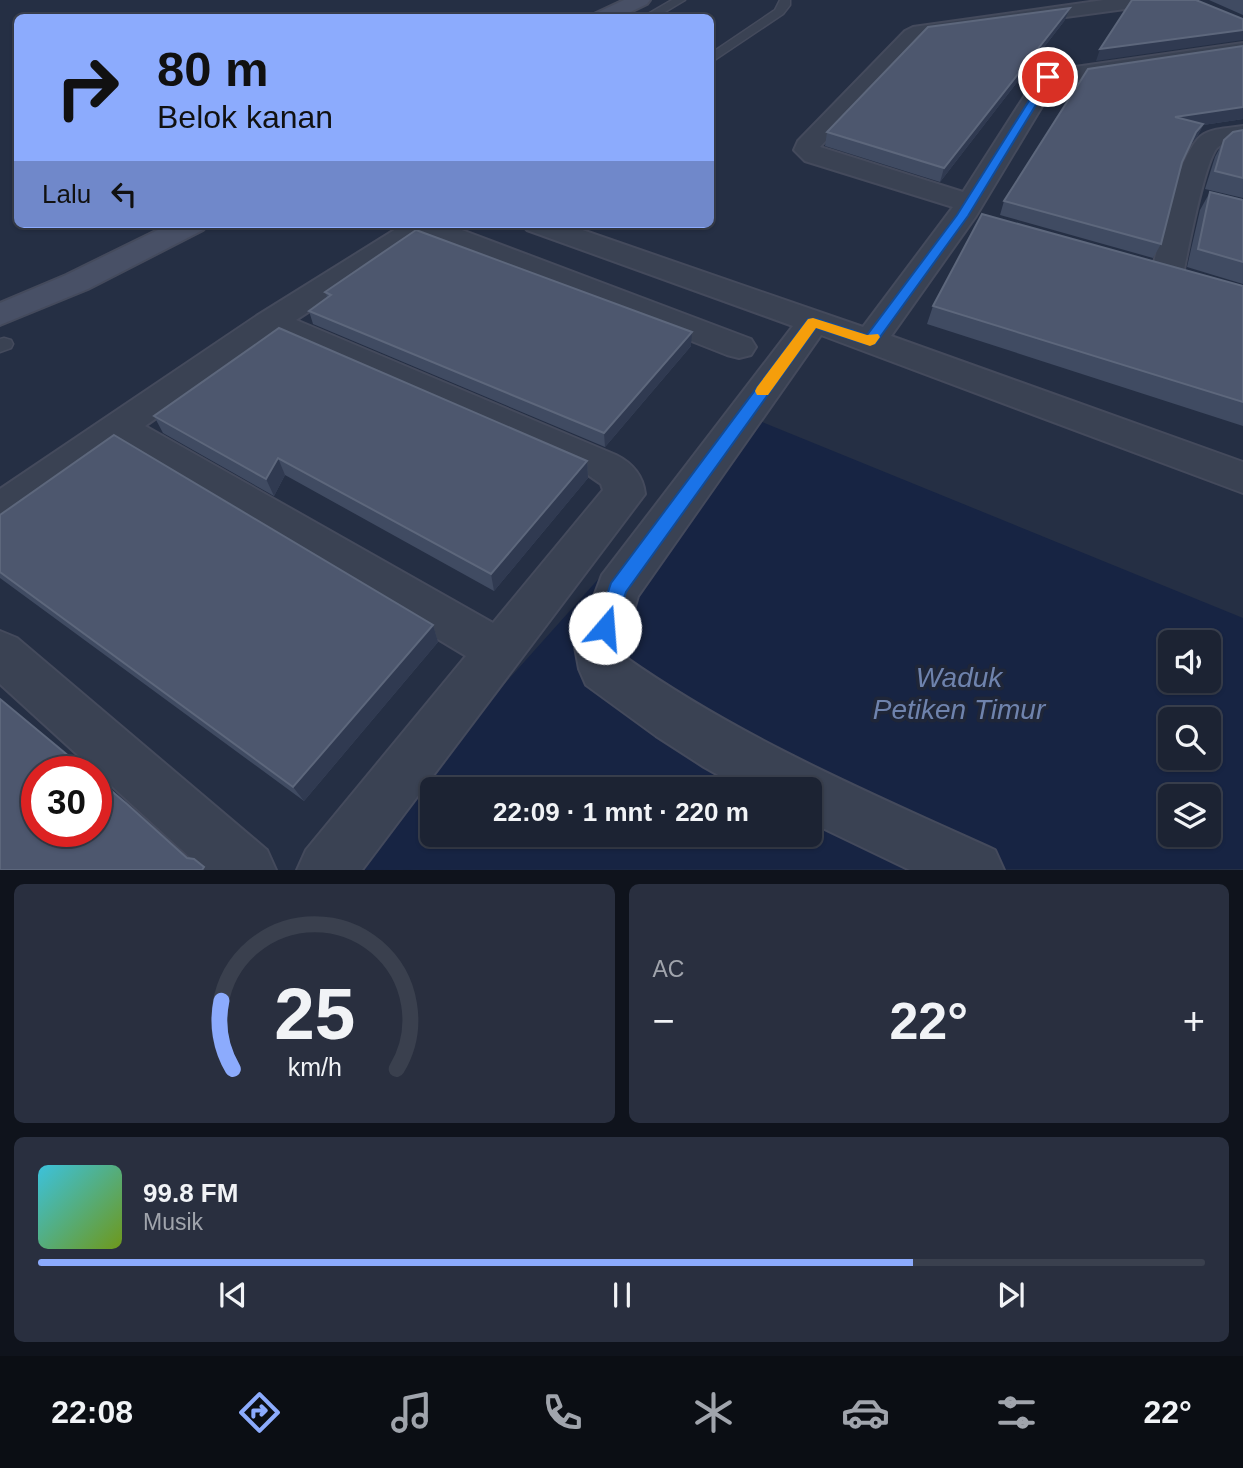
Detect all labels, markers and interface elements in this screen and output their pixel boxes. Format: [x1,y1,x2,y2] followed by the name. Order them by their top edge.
[42,42,133,133] icon: right
[157,42,269,96] text: 80 m
[1018,47,1078,107] pin
[1029,58,1067,96] icon: arrive
[157,99,333,135] text: Belok kanan
[105,175,143,213] icon: left
[42,179,91,209] text: Lalu
[568,591,642,665] position arrow
[1158,630,1221,847] map controls
[1158,630,1221,693] button: sound
[873,662,1047,725] water label: Waduk Petiken Timur
[1158,707,1221,770] button: search
[21,756,112,847] speed limit sign: 30
[1158,784,1221,847] button: layers
[493,797,749,827] text: 22:09 · 1 mnt · 220 m
[653,956,684,982] text: AC
[274,974,355,1055] text: 25
[889,992,968,1050] text: 22°
[653,1000,675,1042] text: −
[1183,1000,1205,1042] text: +
[287,1053,341,1081] text: km/h
[143,1178,238,1208] text: 99.8 FM
[143,1209,203,1235] text: Musik
[214,1276,252,1314] icon: previous
[603,1276,641,1314] icon: pause
[992,1276,1030,1314] icon: next
[235,1388,284,1437] icon: directions
[387,1388,436,1437] icon: music
[538,1388,587,1437] icon: phone
[689,1388,738,1437] icon: climate
[841,1388,890,1437] icon: car
[992,1388,1041,1437] icon: filters
[51,1394,133,1430] text: 22:08
[1143,1394,1192,1430] text: 22°

